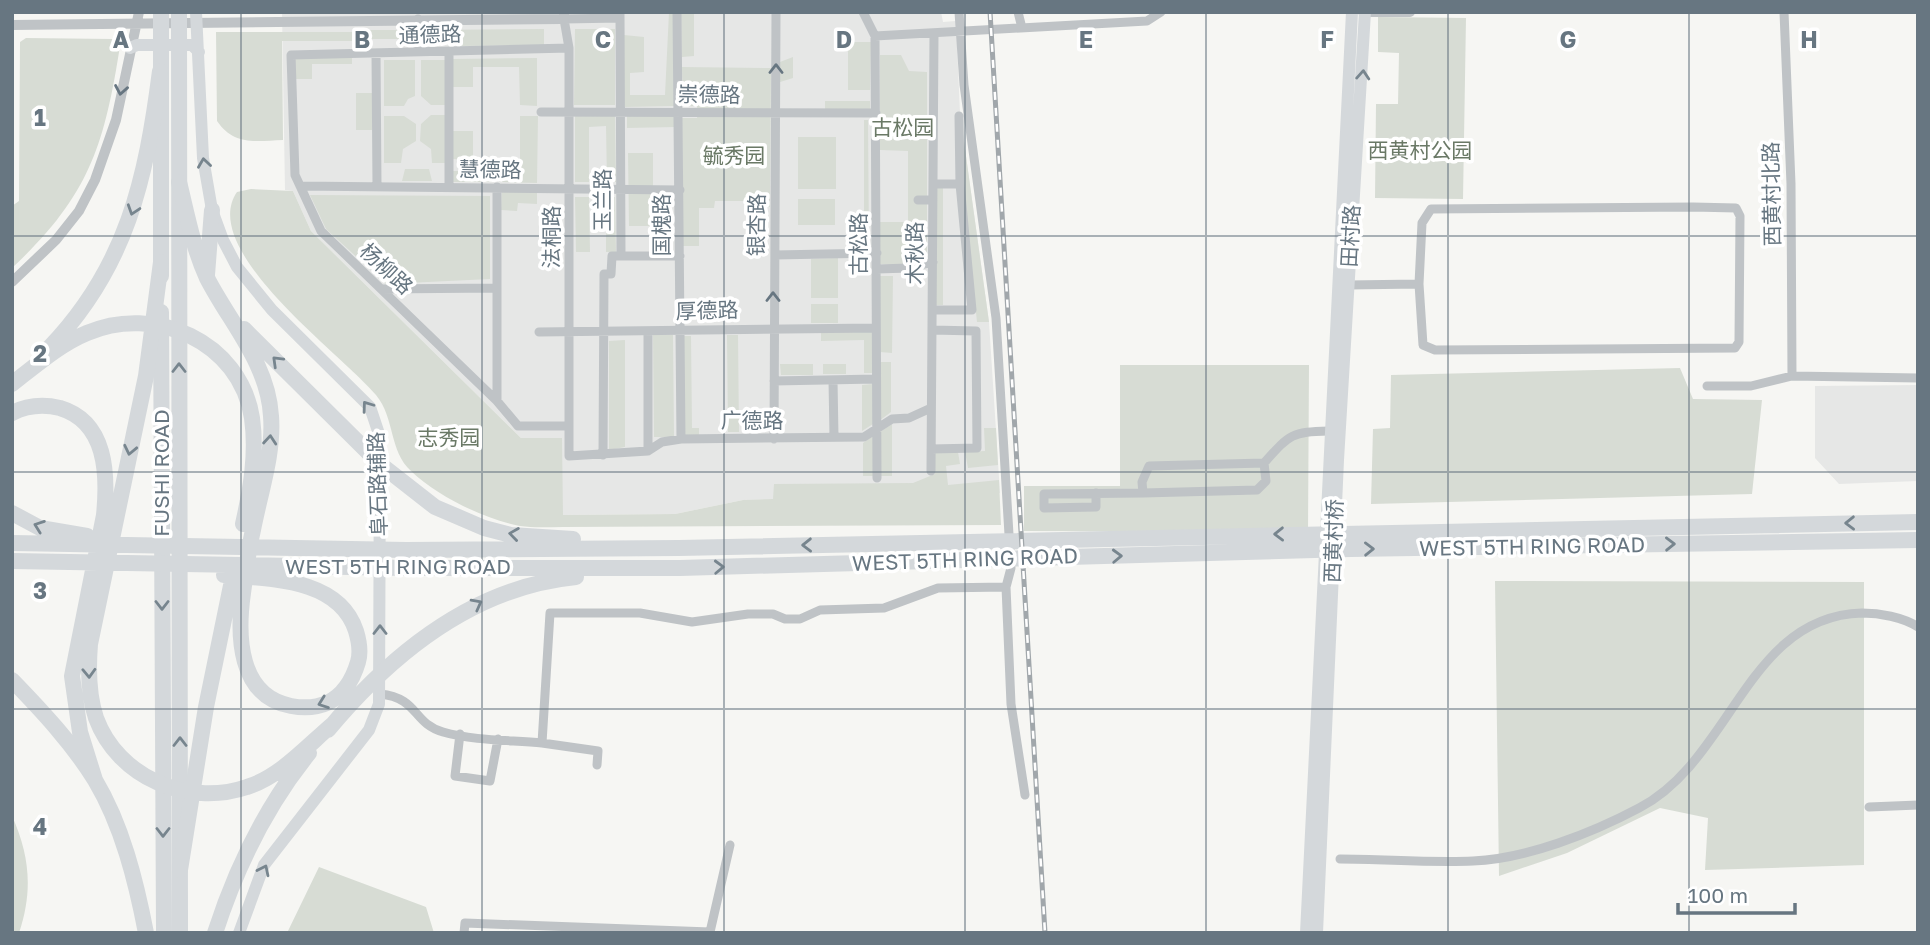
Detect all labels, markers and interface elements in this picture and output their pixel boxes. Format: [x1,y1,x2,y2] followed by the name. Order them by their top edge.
[398,20,462,48] street label: 通德路
[113,25,130,53] text: A
[354,25,370,53] text: B
[595,25,611,53] text: C
[836,25,852,53] text: D
[1079,25,1093,53] text: E
[1320,25,1334,53] text: F
[1560,25,1576,53] text: G
[1800,25,1818,53] text: H
[768,64,784,74] one-way arrow
[1355,69,1370,80] one-way arrow
[677,80,741,108] street label: 崇德路
[114,84,129,96] one-way arrow
[34,103,46,131] text: 1
[872,114,935,140] park label: 古松园
[1368,137,1473,163] park label: 西黄村公园
[1757,141,1785,247] street label: 西黄村北路
[703,142,766,168] park label: 毓秀园
[458,155,522,183] street label: 慧德路
[197,157,212,169] one-way arrow
[589,169,615,232] street label: 玉兰路
[742,193,770,257] street label: 银杏路
[648,194,674,257] street label: 国槐路
[127,204,142,216] one-way arrow
[1335,204,1365,268] street label: 田村路
[538,206,564,269] street label: 法桐路
[845,213,871,276] street label: 古松路
[901,222,927,285] street label: 木秋路
[355,237,419,299] street label: 杨柳路
[765,291,781,302] one-way arrow
[675,296,739,324] street label: 厚德路
[33,339,47,367] text: 2
[272,357,285,370] one-way arrow
[171,362,187,372] one-way arrow
[363,401,375,414] one-way arrow
[721,407,784,433] street label: 广德路
[148,409,174,537] street label: FUSHI ROAD
[418,424,481,450] park label: 志秀园
[362,431,392,537] street label: 阜石路辅路
[262,434,277,445] one-way arrow
[124,444,138,456] one-way arrow
[1319,499,1347,583] street label: 西黄村桥
[1844,515,1854,531] one-way arrow
[33,521,45,535] one-way arrow
[1273,526,1284,542] one-way arrow
[508,527,519,542] one-way arrow
[1419,531,1645,561] street label: WEST 5TH RING ROAD
[801,537,811,553] one-way arrow
[1665,537,1676,552] one-way arrow
[1365,541,1375,557] one-way arrow
[852,542,1078,576] street label: WEST 5TH RING ROAD
[1112,548,1123,563] one-way arrow
[285,553,511,579] street label: WEST 5TH RING ROAD
[714,559,724,575] one-way arrow
[33,576,47,604] text: 3
[470,599,482,612] one-way arrow
[155,600,170,611] one-way arrow
[372,625,388,635] one-way arrow
[81,668,96,679] one-way arrow
[317,694,329,708] one-way arrow
[172,736,188,747] one-way arrow
[33,812,47,840] text: 4
[155,828,171,838] one-way arrow
[255,864,269,877] one-way arrow
[1678,872,1795,916] scale bar
[1688,882,1748,908] text: 100 m

